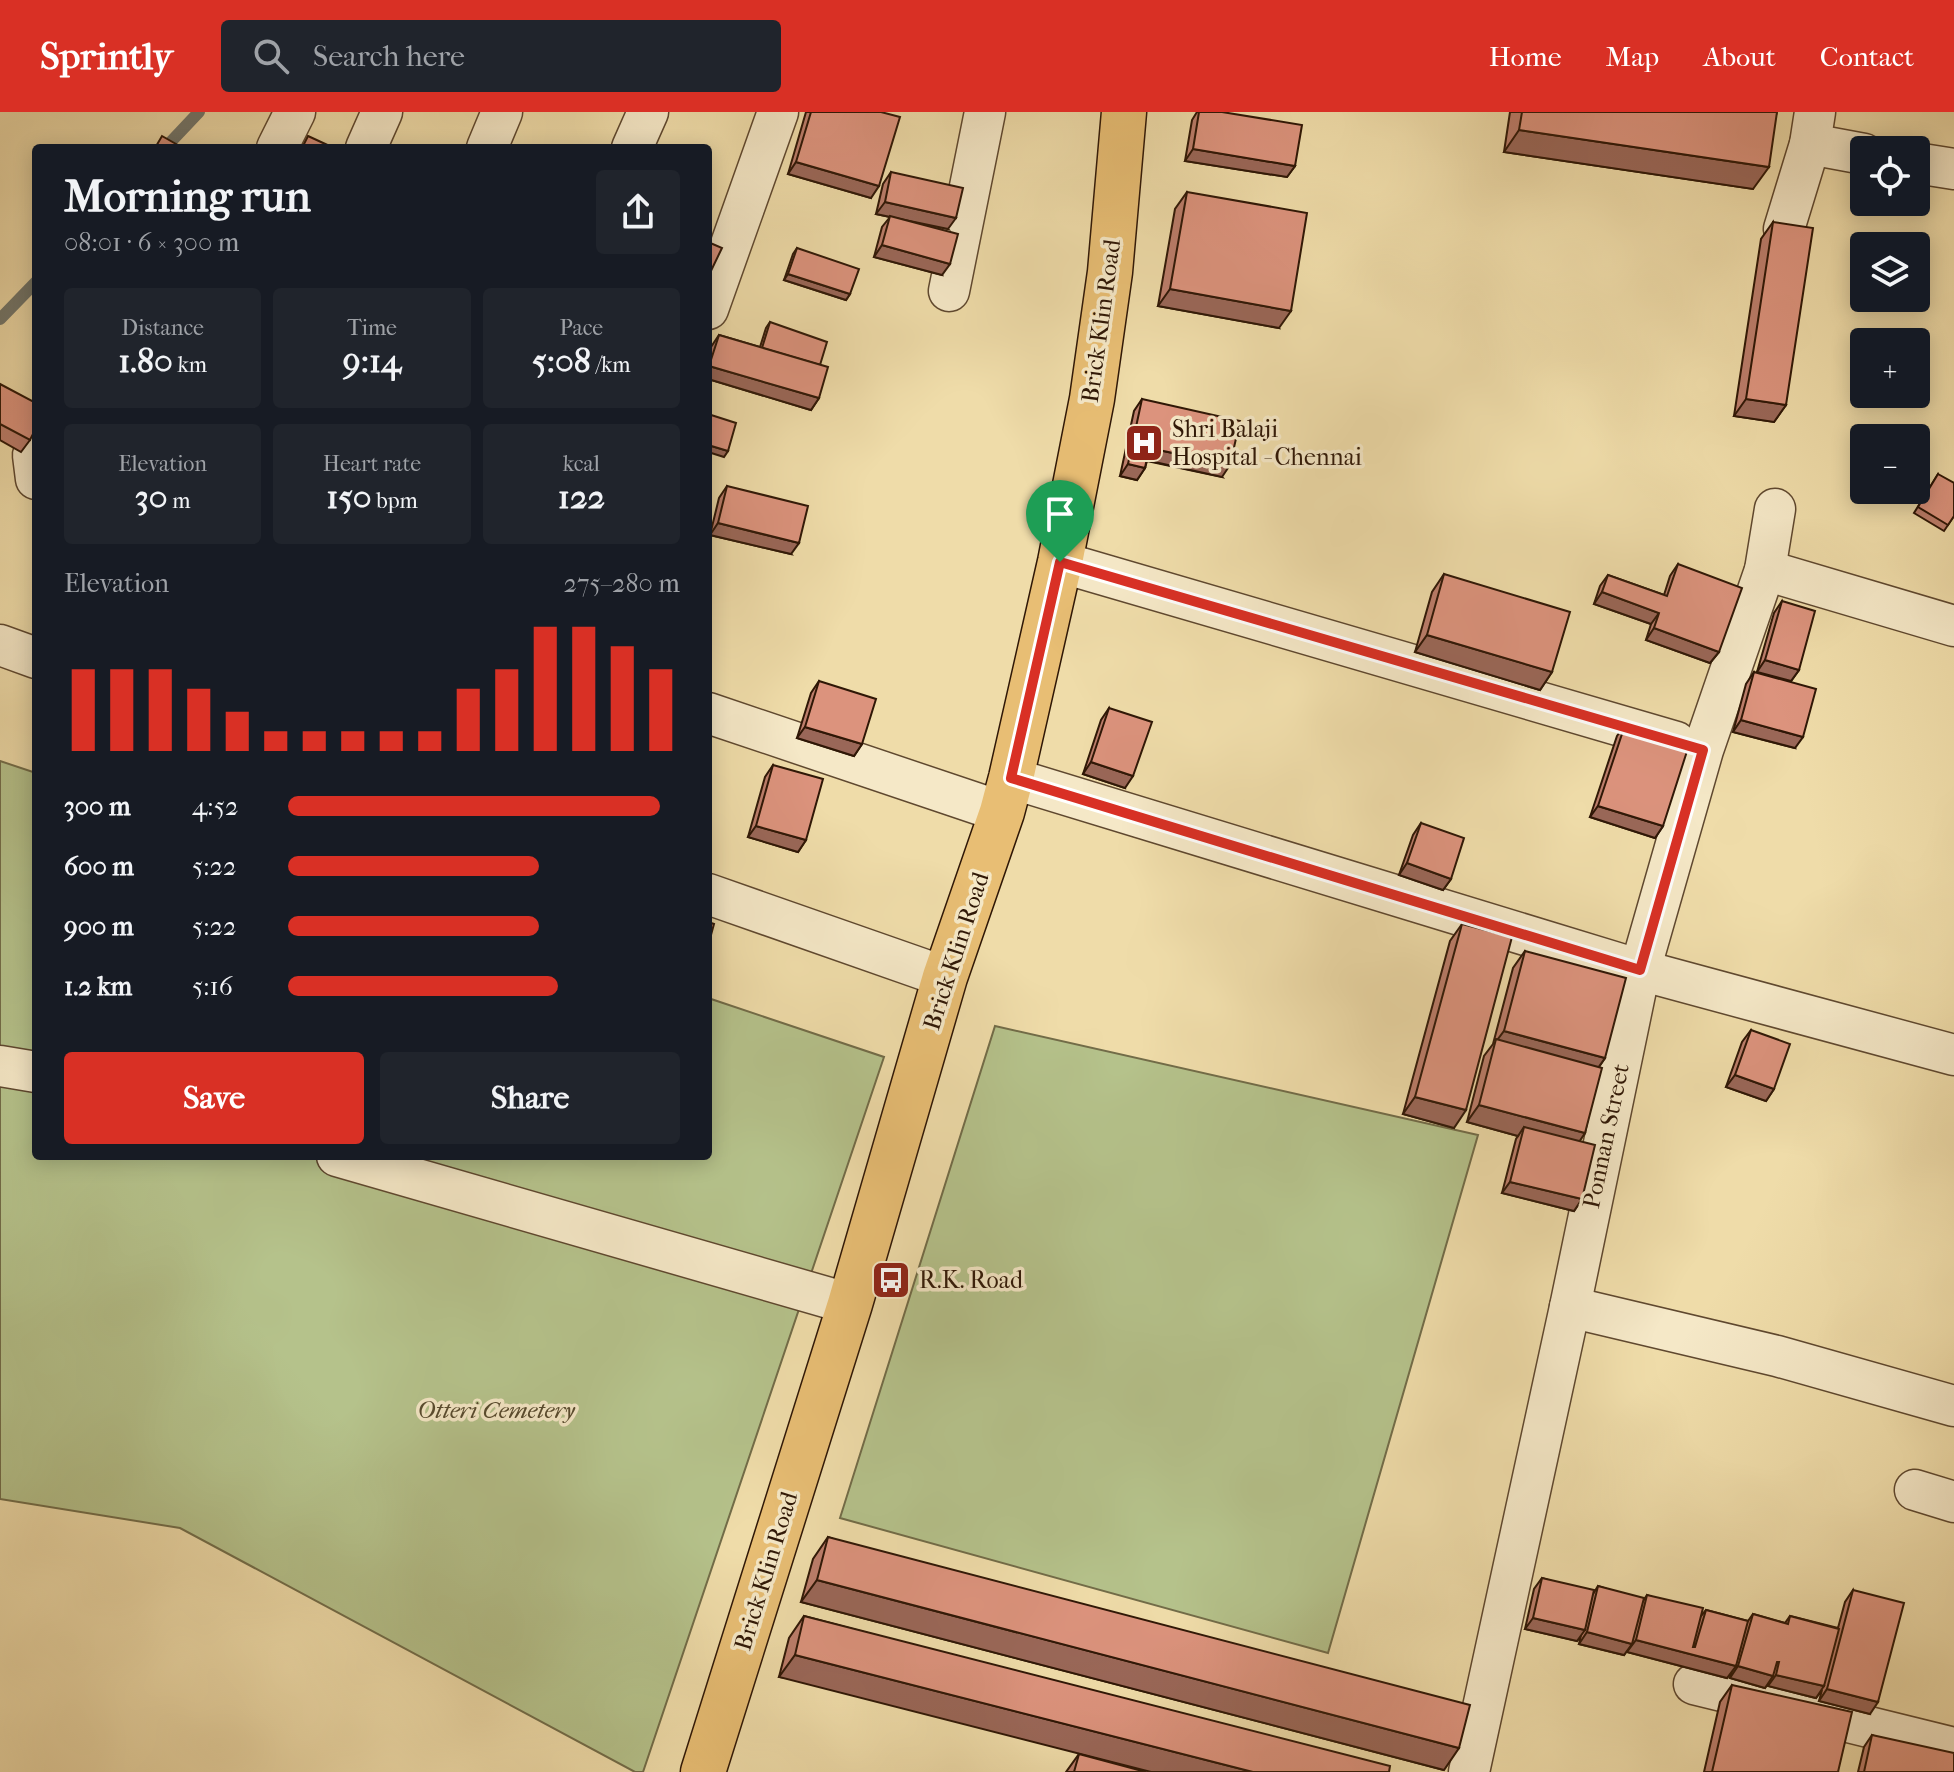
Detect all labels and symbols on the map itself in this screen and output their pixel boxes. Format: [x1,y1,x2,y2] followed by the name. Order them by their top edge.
[1076,237,1126,404] street label: Brick Klin Road
[1172,415,1362,471] place label: Shri Balaji Hospital - Chennai
[1123,422,1165,464] hospital icon: Shri Balaji Hospital - Chennai
[1026,480,1094,562] pin
[917,868,995,1034] street label: Brick Klin Road
[1577,1061,1635,1211] street label: Ponnan Street
[870,1259,912,1301] bus stop icon: R.K. Road
[919,1266,1024,1294] place label: R.K. Road
[417,1396,576,1424] park label: Otteri Cemetery
[729,1487,804,1654] street label: Brick Klin Road

